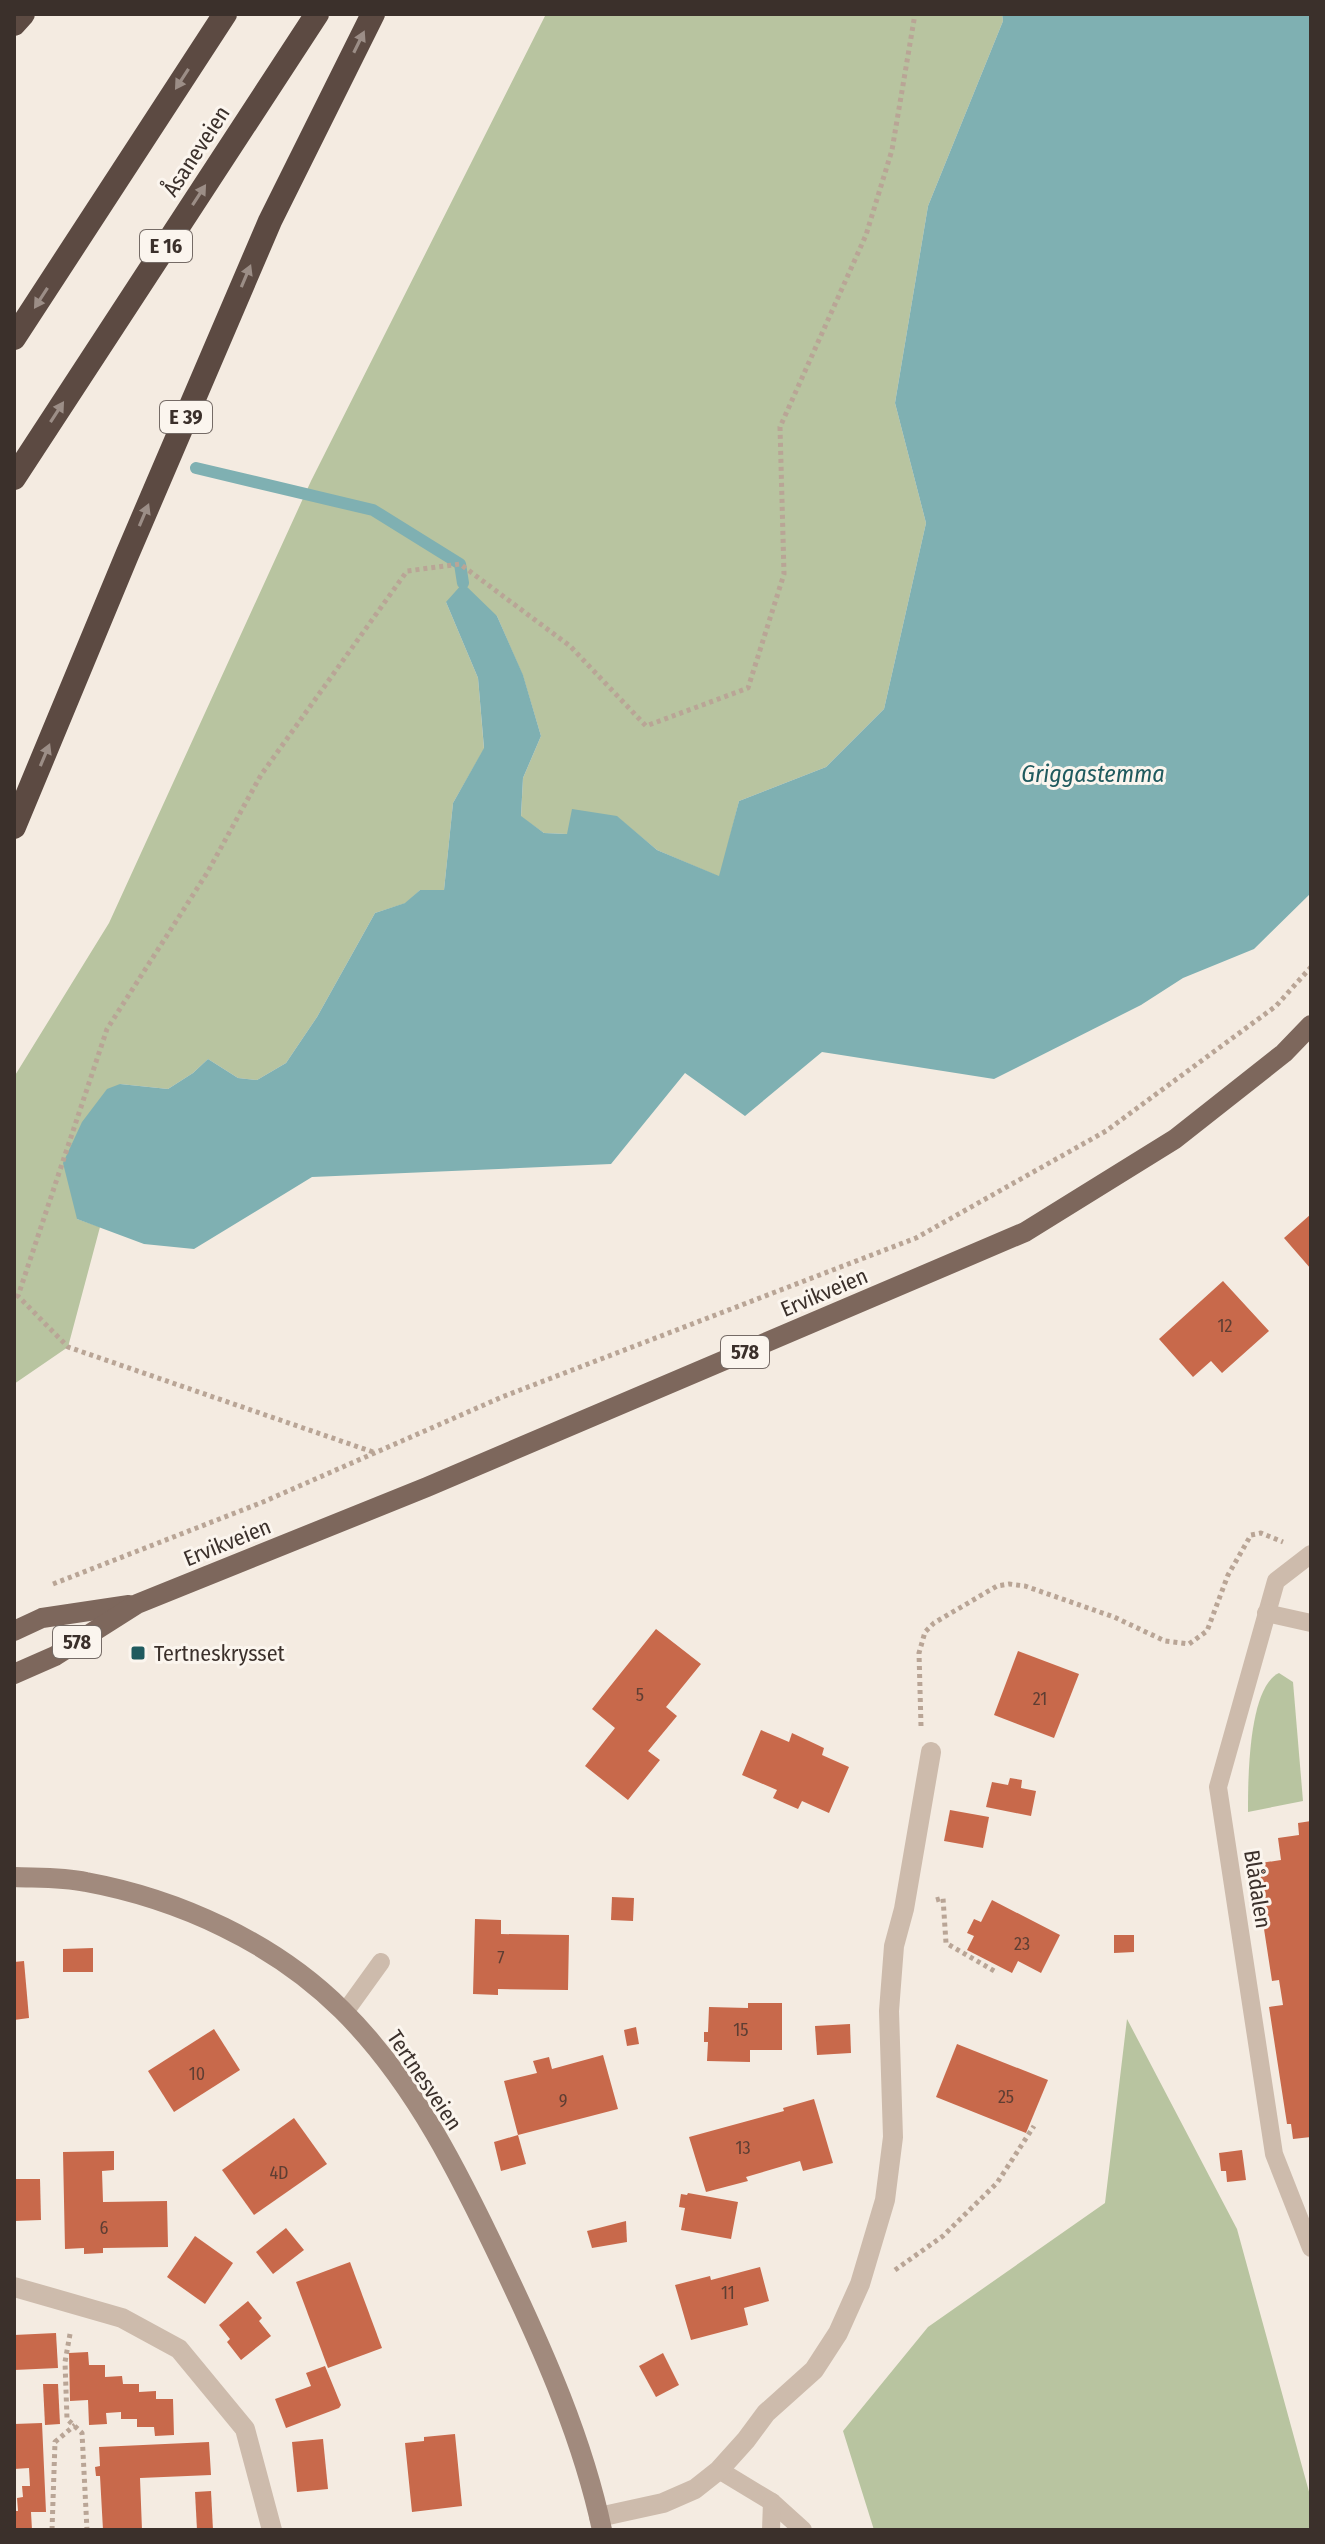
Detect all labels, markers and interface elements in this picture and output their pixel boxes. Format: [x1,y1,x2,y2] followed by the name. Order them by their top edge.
[352,30,366,53] one-way arrow
[175,69,190,90] one-way arrow
[157,101,236,202] street label: Åsaneveien
[191,184,206,205] one-way arrow
[140,230,192,262] road number: E 16
[240,264,253,288] one-way arrow
[33,287,48,308] one-way arrow
[160,401,212,433] road number: E 39
[49,402,64,423] one-way arrow
[137,503,150,527] one-way arrow
[38,743,51,767] one-way arrow
[1021,760,1165,788] water label: Griggastemma
[777,1262,872,1323] street label: Ervikveien
[1218,1315,1233,1337] house number: 12
[721,1336,769,1368] road number: 578
[180,1513,275,1572] street label: Ervikveien
[53,1626,101,1658] road number: 578
[154,1640,286,1667] place label: Tertneskrysset
[129,1644,147,1662] marker: Tertneskrysset
[636,1684,644,1706] house number: 5
[1033,1688,1047,1710] house number: 21
[1238,1848,1277,1930] street label: Blådalen
[1014,1933,1030,1955] house number: 23
[497,1947,505,1969] house number: 7
[733,2019,749,2041] house number: 15
[381,2025,468,2135] street label: Tertnesveien
[189,2063,205,2085] house number: 10
[998,2086,1014,2108] house number: 25
[559,2090,567,2112] house number: 9
[735,2137,751,2159] house number: 13
[269,2162,289,2184] house number: 4D
[100,2217,109,2239] house number: 6
[721,2282,735,2304] house number: 11

